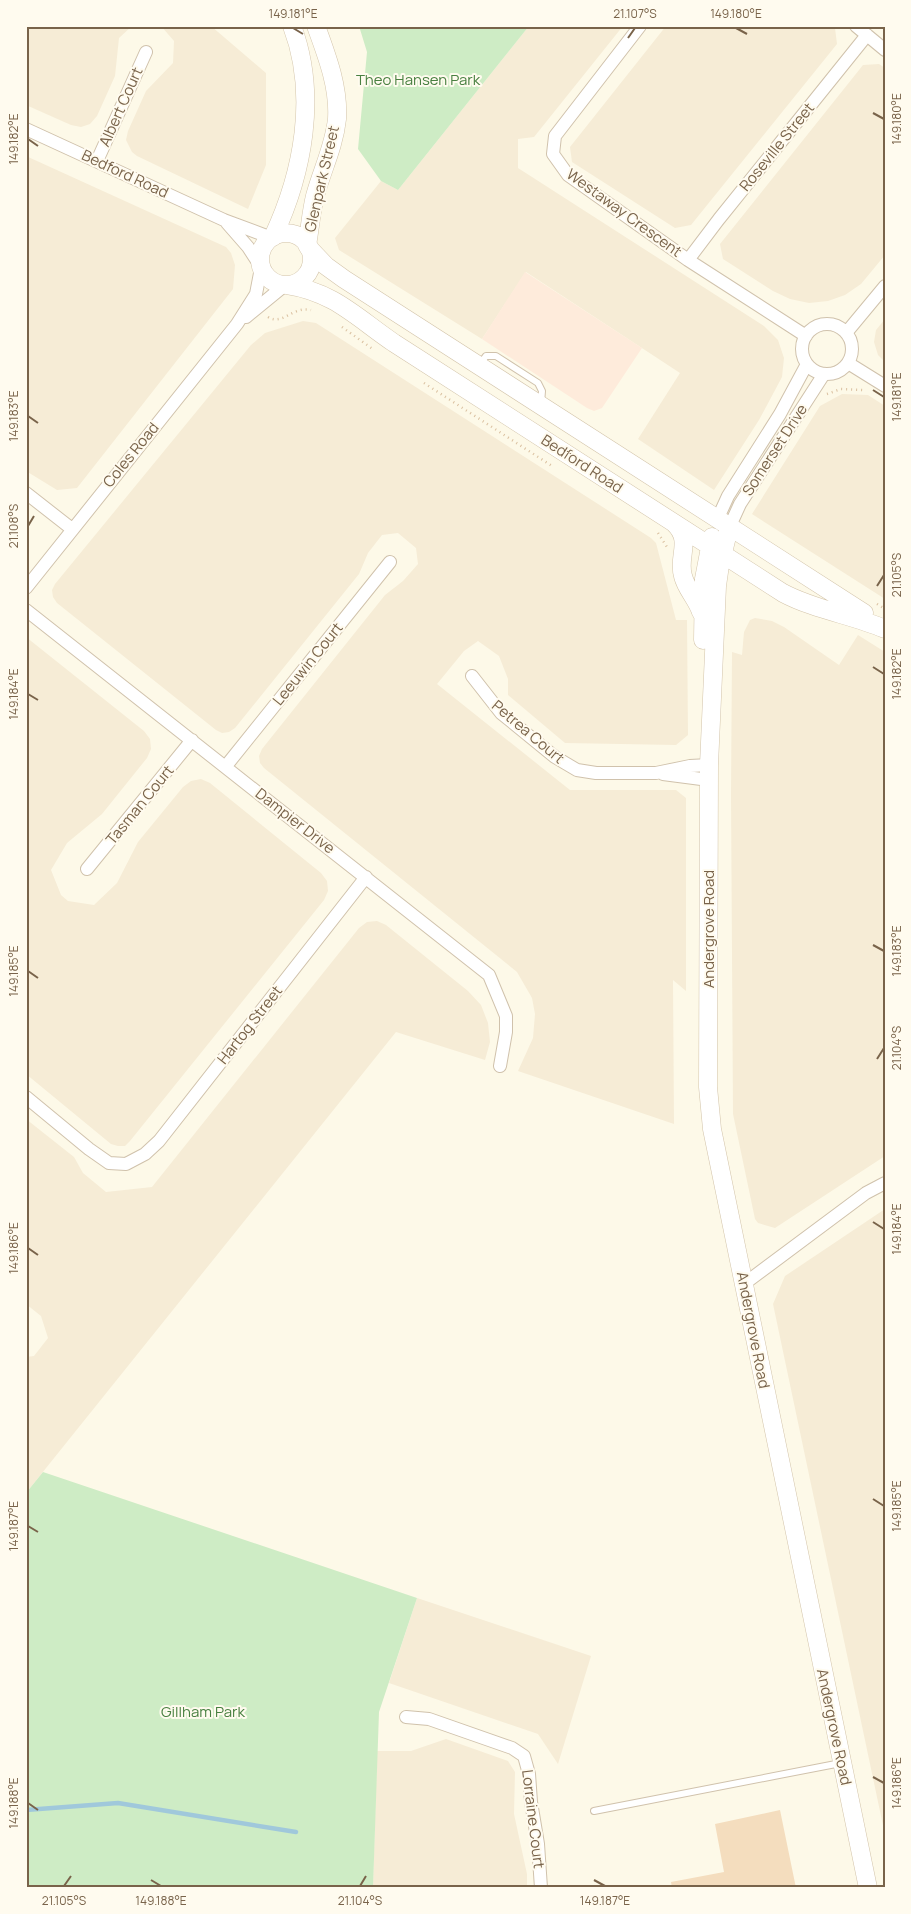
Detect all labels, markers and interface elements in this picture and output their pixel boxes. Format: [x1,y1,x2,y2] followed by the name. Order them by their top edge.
[268,5,318,22] text: 149.181°E
[613,5,657,22] text: 21.107°S
[710,5,762,22] text: 149.180°E
[94,64,147,150] street label: Albert Court
[356,69,481,90] park label: Theo Hansen Park
[888,93,905,145] text: 149.180°E
[734,98,819,195] street label: Roseville Street
[5,113,22,165] text: 149.182°E
[299,124,344,234] street label: Glenpark Street
[78,144,172,203] street label: Bedford Road
[562,164,686,262] street label: Westaway Crescent
[888,372,905,422] text: 149.181°E
[5,390,22,441] text: 149.183°E
[737,400,812,500] street label: Somerset Drive
[98,418,163,492] street label: Coles Road
[537,429,627,498] street label: Bedford Road
[5,504,22,548] text: 21.108°S
[888,553,905,597] text: 21.105°S
[268,618,348,710] street label: Leeuwin Court
[888,648,905,700] text: 149.182°E
[5,668,22,720] text: 149.184°E
[488,695,569,768] street label: Petrea Court
[101,760,178,849] street label: Tasman Court
[251,783,340,858] street label: Dampier Drive
[698,870,719,988] street label: Andergrove Road
[888,925,905,976] text: 149.183°E
[5,945,22,997] text: 149.185°E
[212,981,287,1068] street label: Hartog Street
[888,1026,905,1070] text: 21.104°S
[888,1203,905,1255] text: 149.184°E
[5,1222,22,1274] text: 149.186°E
[732,1270,775,1390] street label: Andergrove Road
[888,1480,905,1532] text: 149.185°E
[5,1501,22,1551] text: 149.187°E
[812,1667,857,1787] street label: Andergrove Road
[161,1701,246,1722] park label: Gillham Park
[888,1757,905,1809] text: 149.186°E
[517,1768,550,1870] street label: Lorraine Court
[5,1777,22,1829] text: 149.188°E
[42,1892,86,1909] text: 21.105°S
[135,1892,187,1909] text: 149.188°E
[338,1892,382,1909] text: 21.104°S
[580,1892,630,1909] text: 149.187°E

